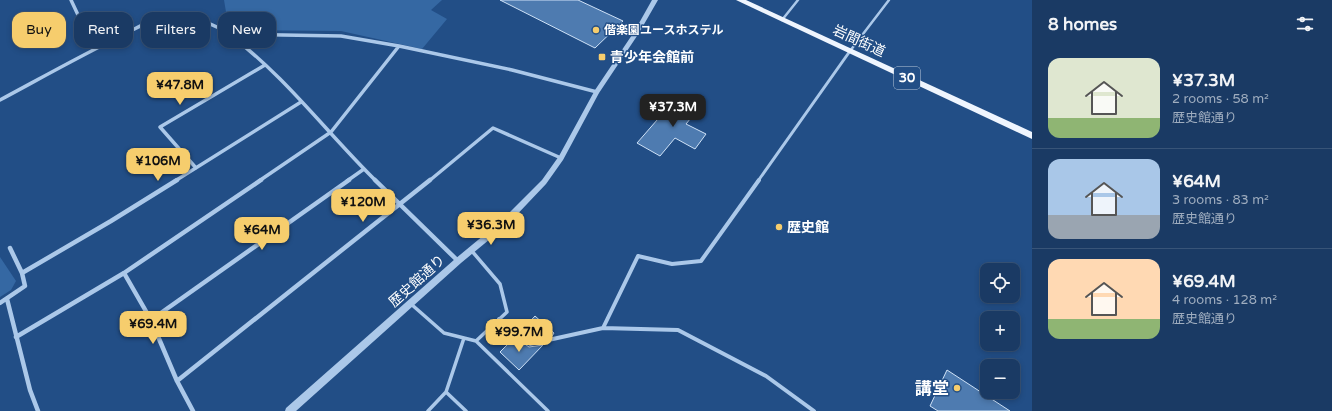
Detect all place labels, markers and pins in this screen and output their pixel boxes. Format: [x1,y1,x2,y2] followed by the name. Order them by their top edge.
[604,23,723,37] place label: 偕楽園ユースホステル
[591,25,601,35] marker: 偕楽園ユースホステル
[610,49,694,66] place label: 青少年会館前
[597,52,607,62] marker: 青少年会館前
[147,72,213,106] pin: ¥47.8M
[640,94,706,128] pin: ¥37.3M
[130,148,186,182] pin: ¥106M
[335,189,391,223] pin: ¥120M
[458,212,524,246] pin: ¥36.3M
[238,217,286,251] pin: ¥64M
[787,219,829,236] place label: 歴史館
[774,222,784,232] marker: 歴史館
[120,311,186,345] pin: ¥69.4M
[486,319,552,353] pin: ¥99.7M
[915,378,949,399] place label: 講堂
[952,383,962,393] marker: 講堂

